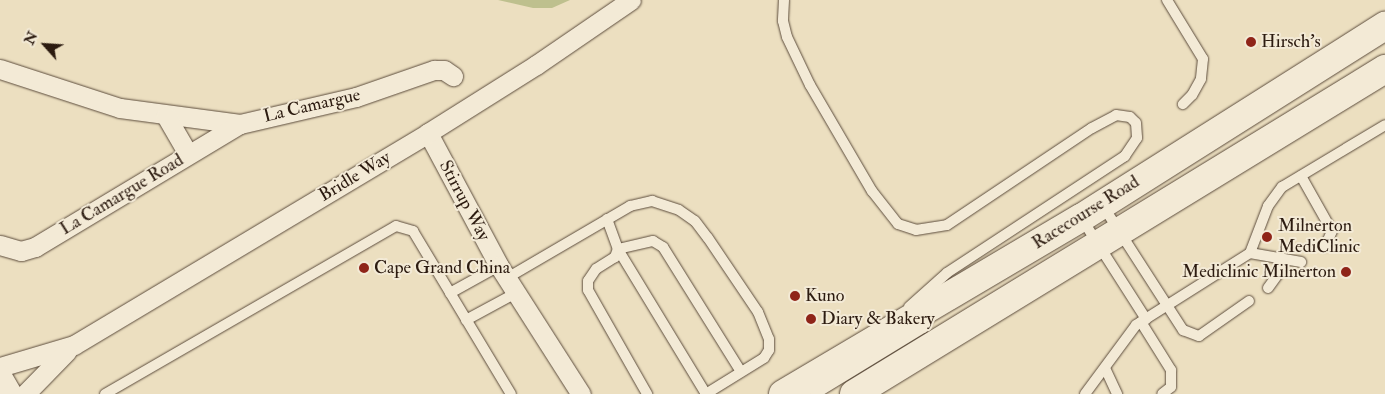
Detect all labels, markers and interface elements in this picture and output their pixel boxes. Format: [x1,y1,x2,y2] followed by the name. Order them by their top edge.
[20,20,70,70] north arrow
[21,29,41,48] text: N
[1261,31,1321,53] place label: Hirsch's
[1245,36,1257,48] marker: Hirsch's
[262,84,362,128] street label: La Camargue
[315,147,395,207] street label: Bridle Way
[56,150,188,240] street label: La Camargue Road
[434,157,494,245] street label: Stirrup Way
[1029,171,1143,255] street label: Racecourse Road
[1278,216,1360,258] place label: Milnerton MediClinic
[1260,230,1274,244] marker: Milnerton MediClinic
[374,257,510,279] place label: Cape Grand China
[1182,261,1336,283] place label: Mediclinic Milnerton
[358,262,370,274] marker: Cape Grand China
[1340,266,1352,278] marker: Mediclinic Milnerton
[805,285,844,307] place label: Kuno
[789,290,801,302] marker: Kuno
[821,308,935,330] place label: Diary & Bakery
[805,313,817,325] marker: Diary & Bakery

